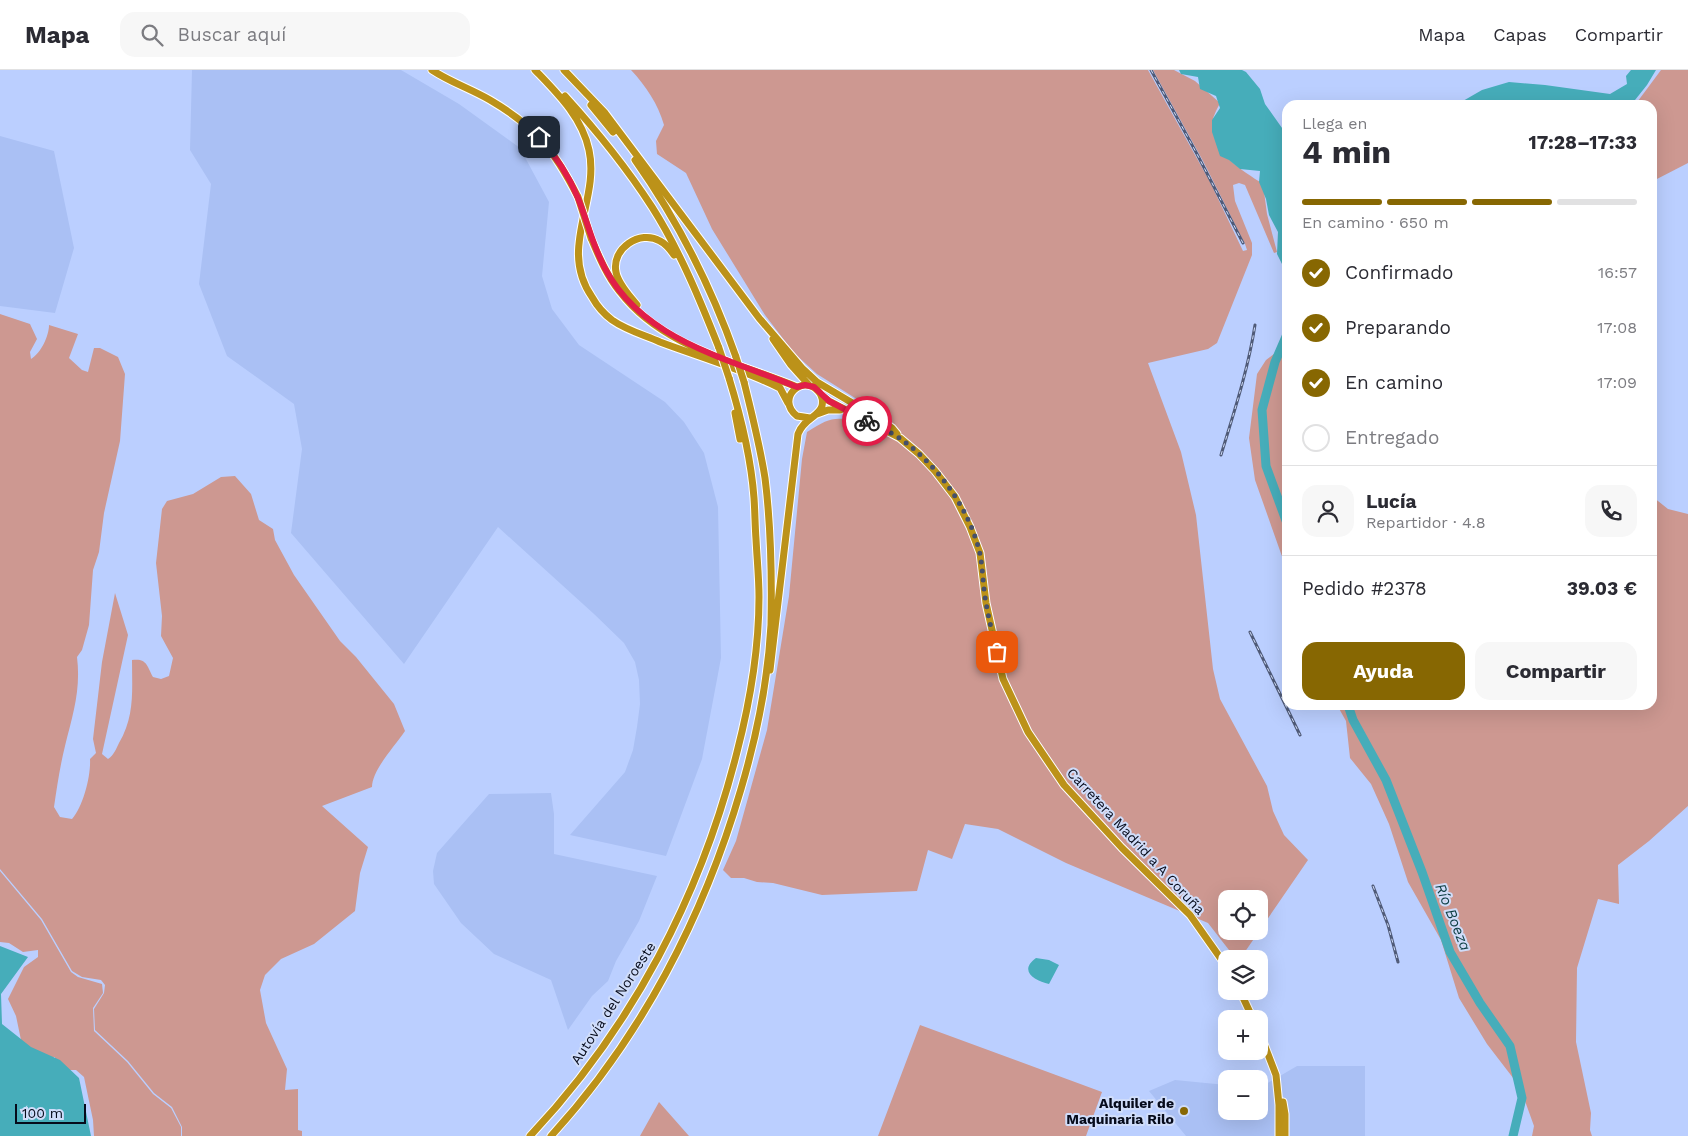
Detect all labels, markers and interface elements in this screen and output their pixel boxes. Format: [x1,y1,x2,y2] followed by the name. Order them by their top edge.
[120,12,470,57] search box
[25,21,90,49] text: Mapa
[138,21,166,49] icon: search
[178,23,286,46] text: Buscar aquí
[1418,24,1465,45] text: Mapa
[1493,24,1547,45] text: Capas
[1575,24,1663,45] text: Compartir
[1302,114,1368,133] text: Llega en
[518,116,560,158] pin
[525,123,553,151] icon: home
[1529,131,1637,154] text: 17:28–17:33
[1302,133,1391,171] text: 4 min
[1302,213,1449,232] text: En camino · 650 m
[1302,259,1330,287] icon: check
[1345,261,1454,284] text: Confirmado
[1598,263,1637,282] text: 16:57
[1302,314,1330,342] icon: check
[1345,316,1451,339] text: Preparando
[1597,318,1637,337] text: 17:08
[1302,369,1330,397] icon: check
[1345,371,1443,394] text: En camino
[1597,373,1637,392] text: 17:09
[842,396,892,446] courier
[853,407,881,435] icon: bike
[1345,426,1439,449] text: Entregado
[1302,485,1354,537] button: person
[1585,485,1637,537] button: phone
[1366,490,1416,513] text: Lucía
[1366,513,1486,532] text: Repartidor · 4.8
[1302,577,1427,600] text: Pedido #2378
[1567,577,1637,600] text: 39.03 €
[976,631,1018,673] pin
[983,638,1011,666] icon: bag
[1302,642,1465,700] button: Ayuda
[1475,642,1637,700] button: Compartir
[1064,765,1208,918] street label: Carretera Madrid a A Coruña
[1431,881,1475,953] water label: Río Boeza
[1218,890,1268,1120] map controls
[1218,890,1268,940] button: locate
[567,939,659,1067] street label: Autovía del Noroeste
[1218,950,1268,1000] button: layers
[1218,1010,1268,1060] button: +
[1218,1070,1268,1120] button: −
[1066,1095,1174,1127] place label: Alquiler de Maquinaria Rilo
[15,1101,86,1124] scale bar
[22,1105,63,1121] text: 100 m
[1178,1105,1190,1117] marker: Alquiler de Maquinaria Rilo

